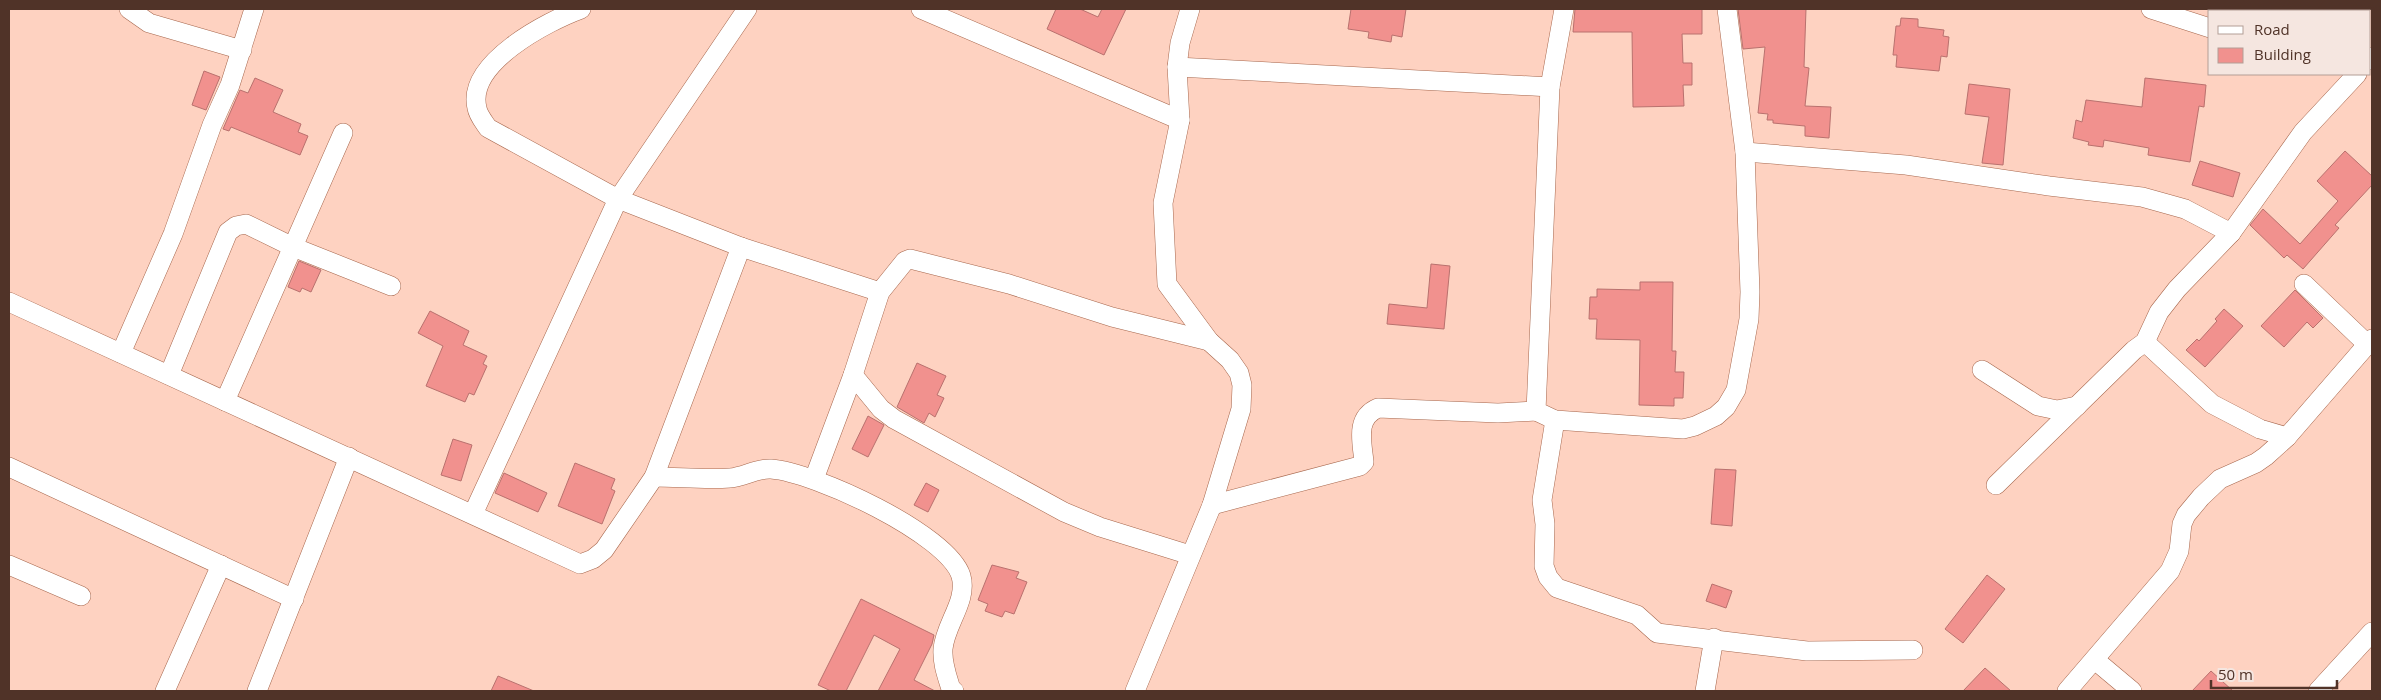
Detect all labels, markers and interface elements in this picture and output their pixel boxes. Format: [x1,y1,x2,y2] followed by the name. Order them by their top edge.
[2208,10,2371,75] legend
[2254,19,2290,39] text: Road
[2254,44,2311,64] text: Building
[2211,658,2337,690] scale bar
[2218,664,2253,684] text: 50 m

